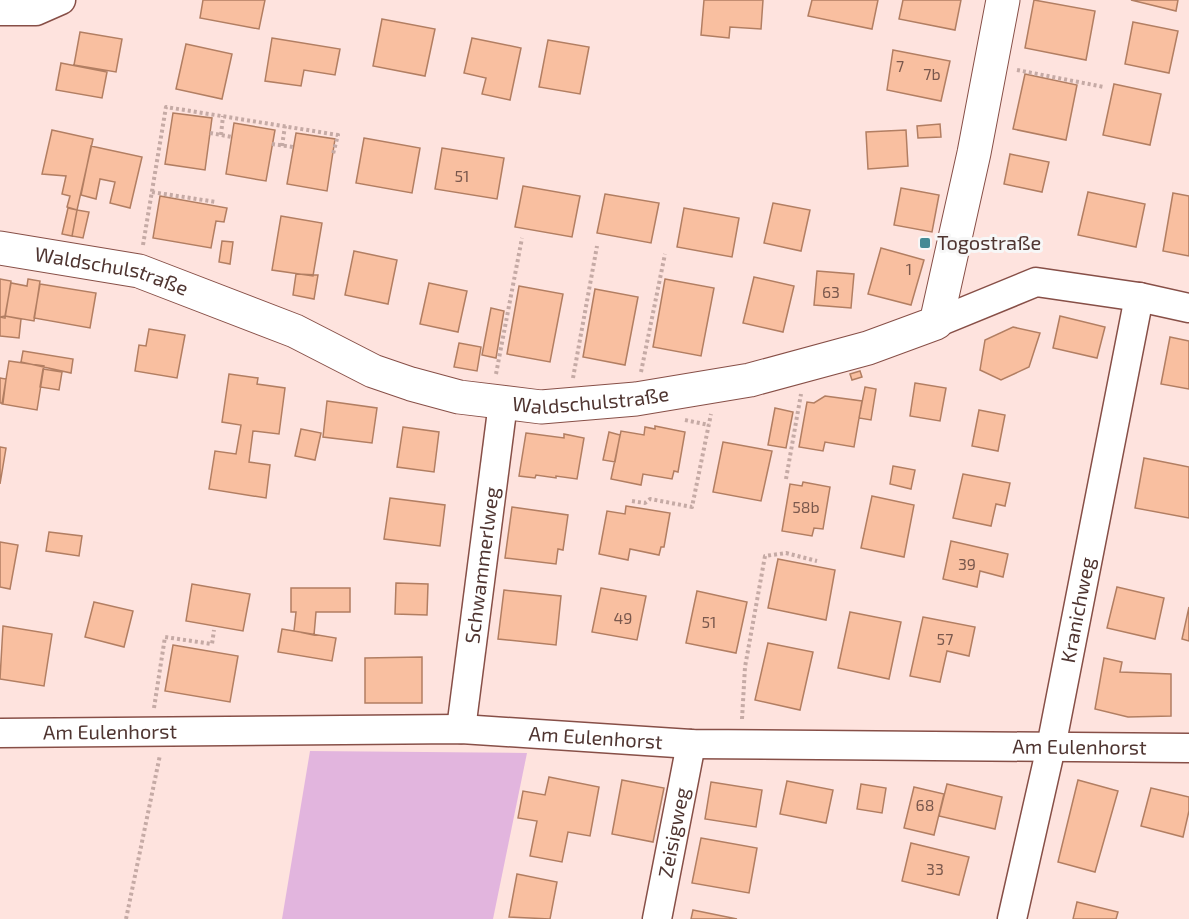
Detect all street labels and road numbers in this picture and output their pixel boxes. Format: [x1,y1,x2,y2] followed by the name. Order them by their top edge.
[33,241,192,300] street label: Waldschulstraße
[511,381,670,418] street label: Waldschulstraße
[459,485,503,645] street label: Schwammerlweg
[1055,555,1099,665] street label: Kranichweg
[43,718,178,744] street label: Am Eulenhorst
[528,720,664,753] street label: Am Eulenhorst
[1012,734,1147,759] street label: Am Eulenhorst
[652,785,693,880] street label: Zeisigweg

